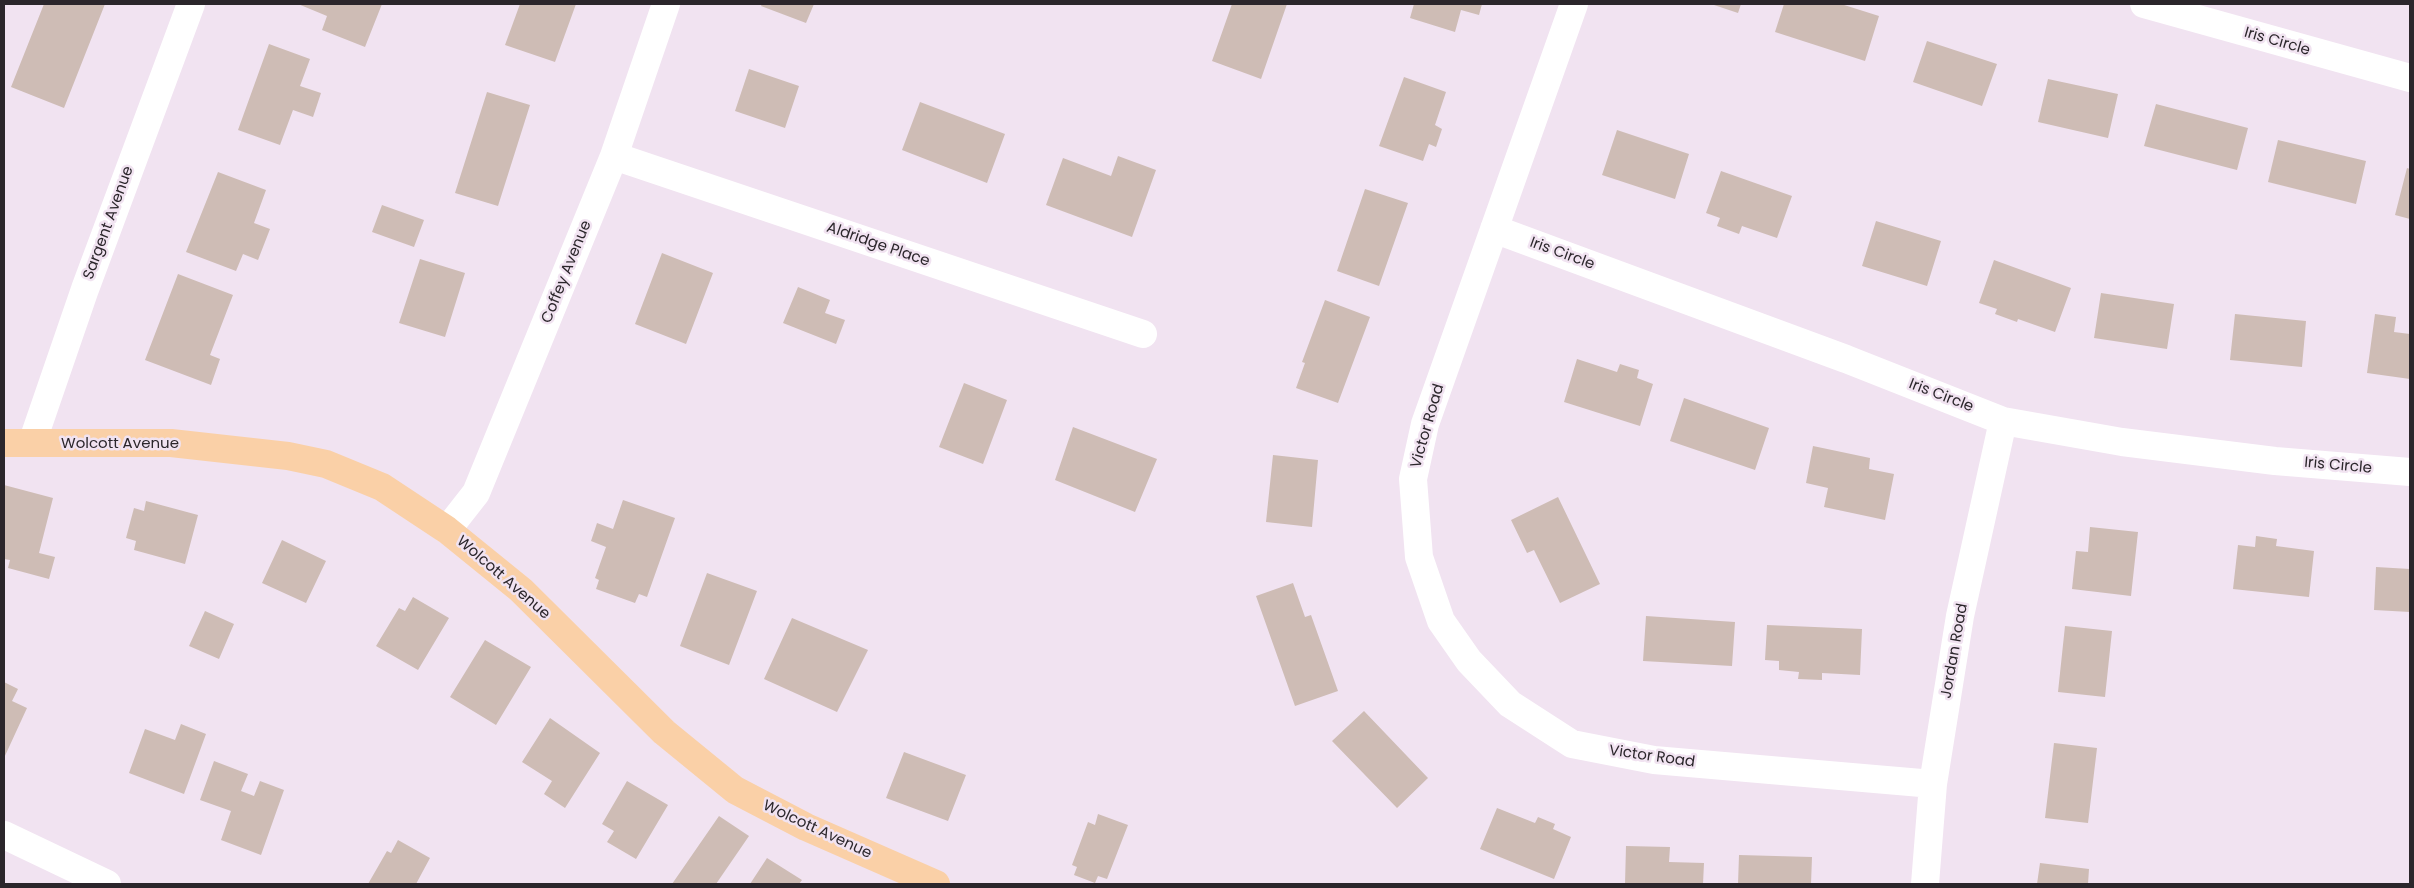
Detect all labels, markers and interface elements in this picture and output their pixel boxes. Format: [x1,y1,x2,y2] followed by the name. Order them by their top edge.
[2242,24,2312,60] street label: Iris Circle
[80,164,138,282] street label: Sargent Avenue
[538,218,596,326] street label: Coffey Avenue
[824,219,932,271] street label: Aldridge Place
[1527,234,1597,274] street label: Iris Circle
[1906,375,1976,417] street label: Iris Circle
[1407,382,1449,470] street label: Victor Road
[61,435,179,453] street label: Wolcott Avenue
[2303,454,2373,478] street label: Iris Circle
[453,533,553,623] street label: Wolcott Avenue
[1938,602,1972,700] street label: Jordan Road
[1608,742,1696,772] street label: Victor Road
[760,797,874,863] street label: Wolcott Avenue

